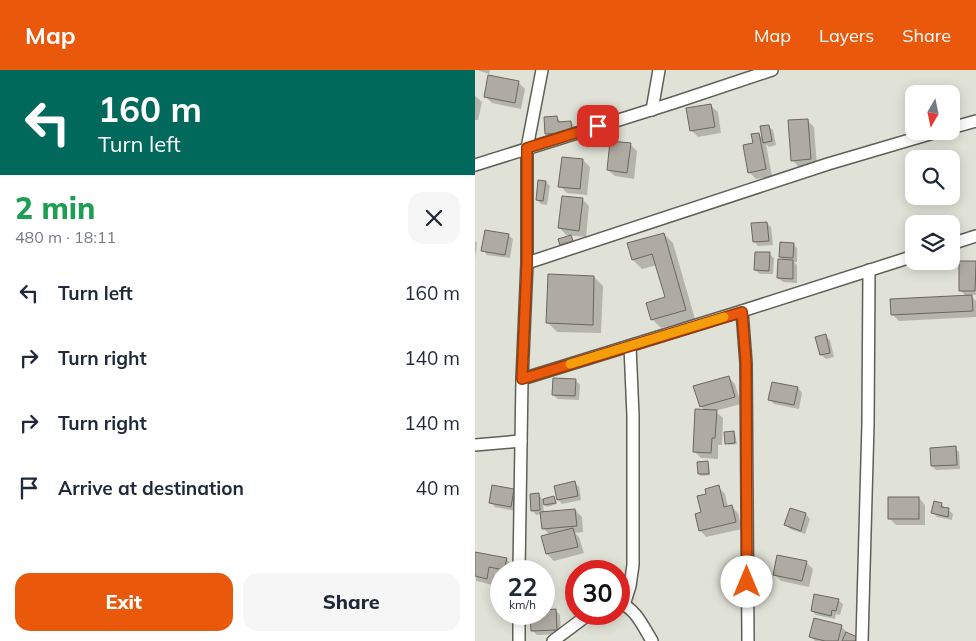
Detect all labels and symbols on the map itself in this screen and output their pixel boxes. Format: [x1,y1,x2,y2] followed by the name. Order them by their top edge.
[905,85,960,140] north arrow
[577,105,619,147] pin
[720,555,772,607] position arrow
[565,560,630,625] speed limit sign: 30

